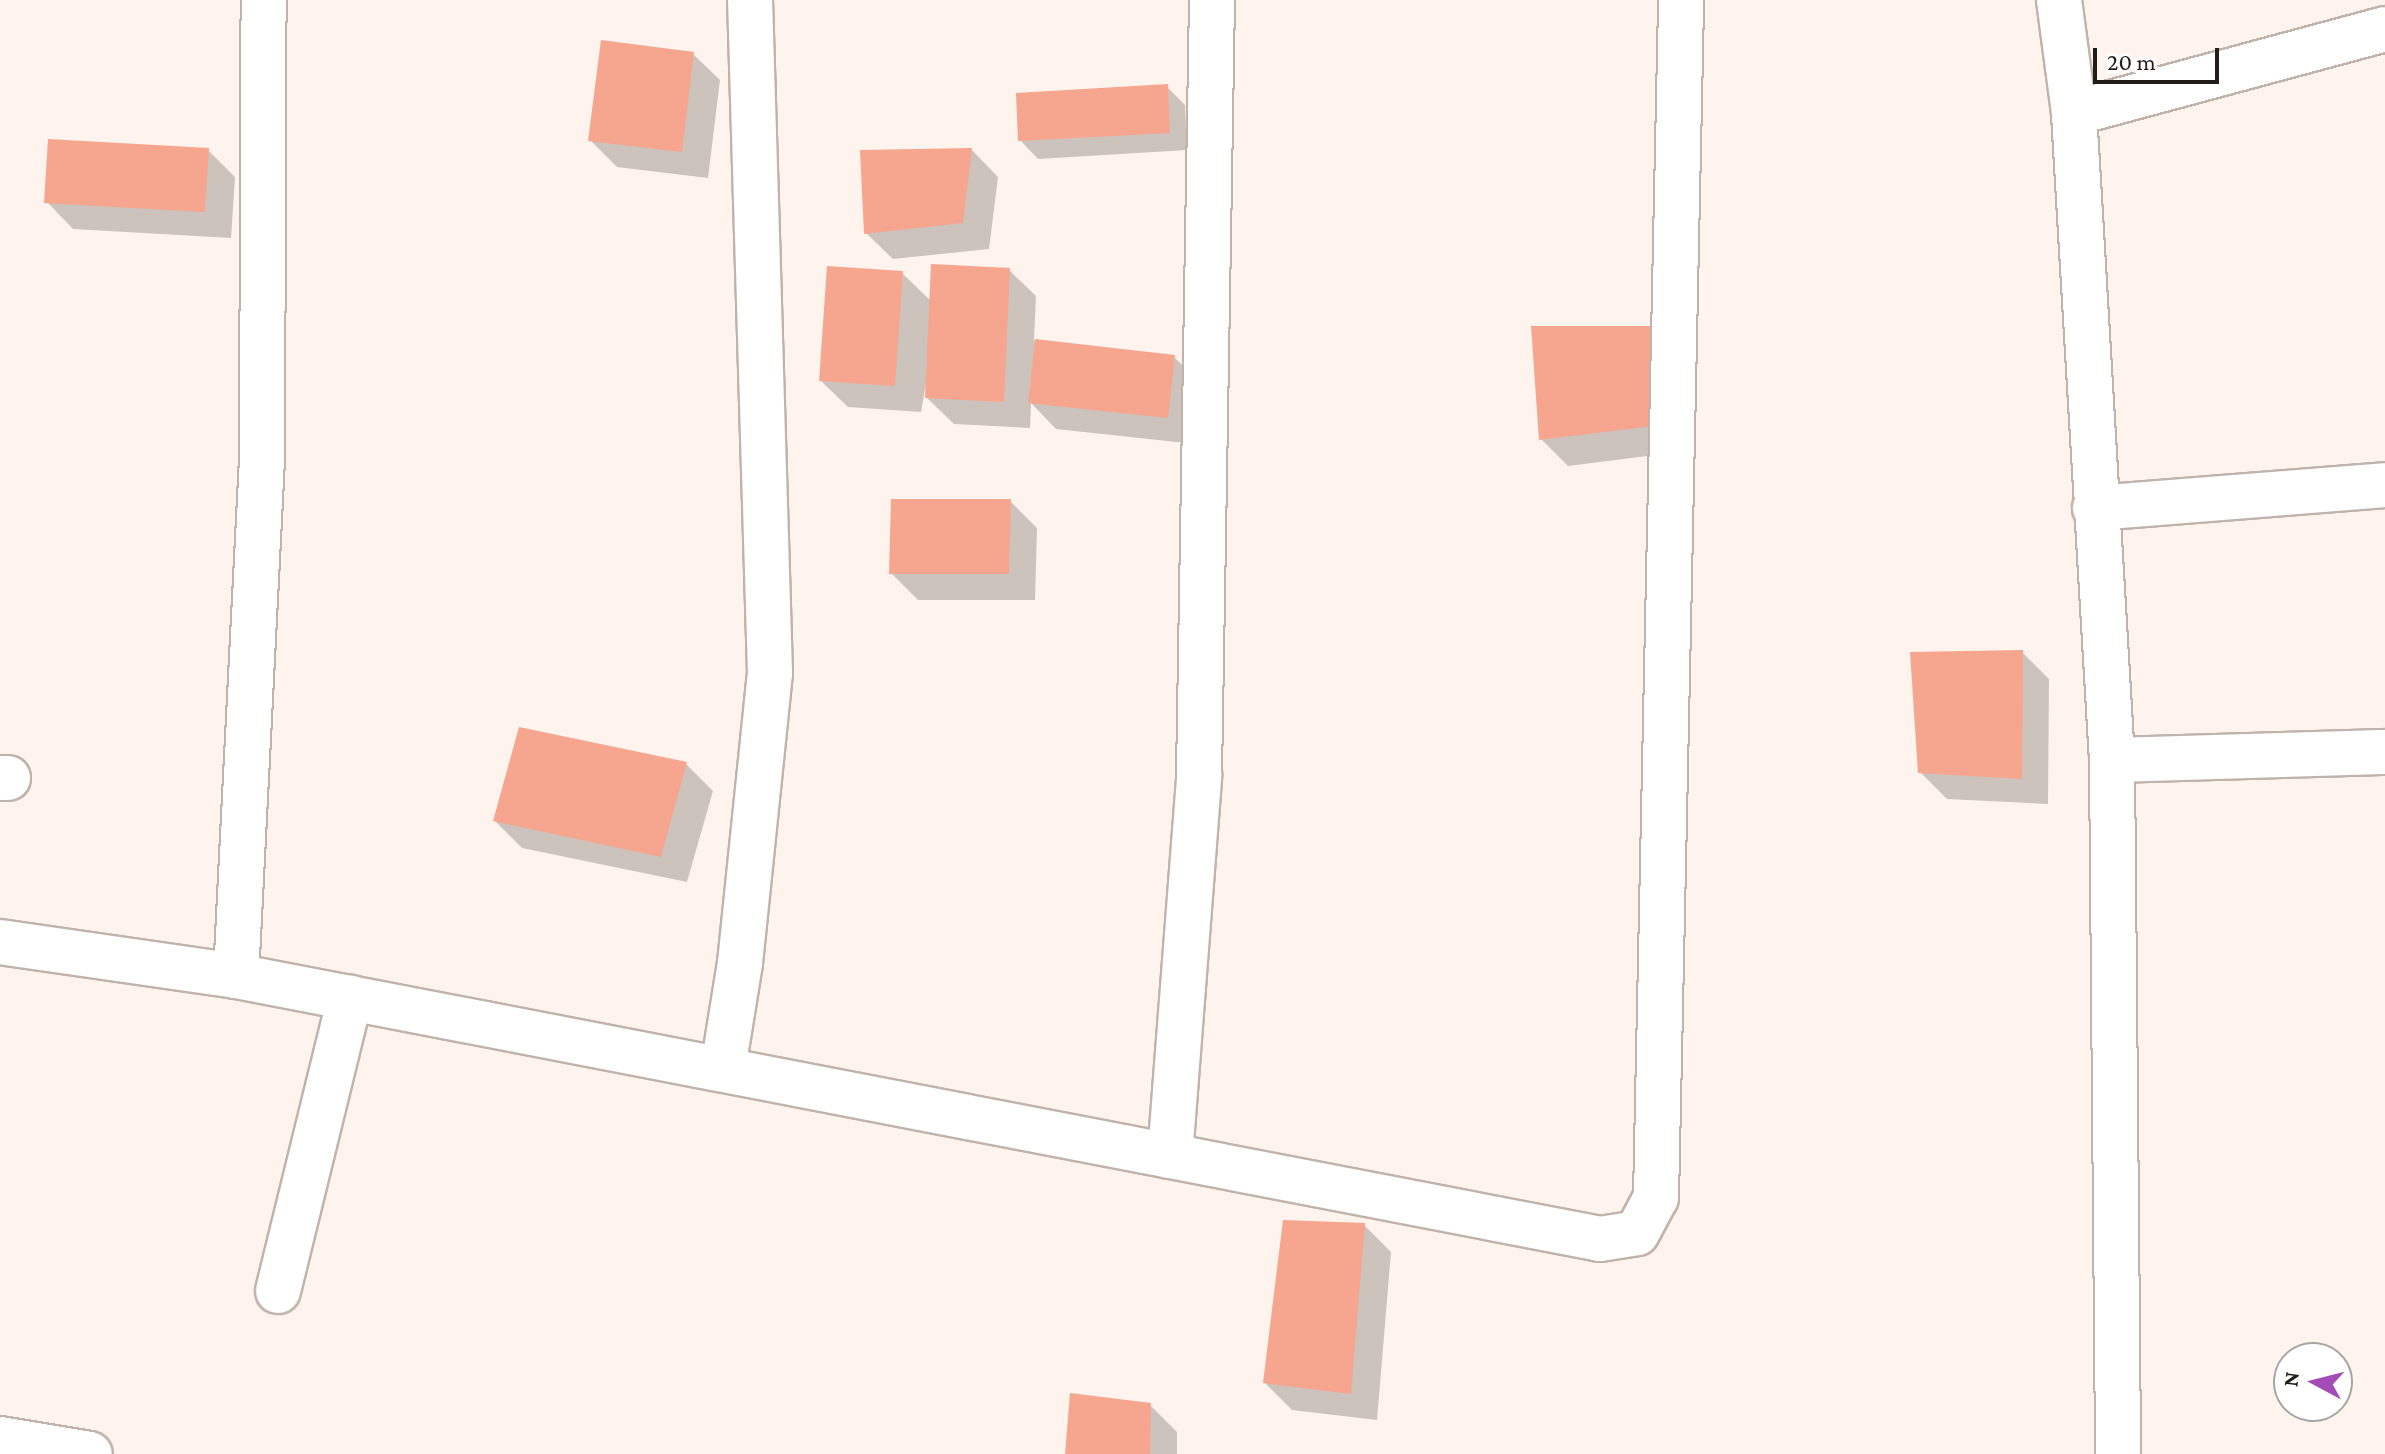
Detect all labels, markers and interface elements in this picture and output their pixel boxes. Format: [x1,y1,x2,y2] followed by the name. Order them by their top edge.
[2097,32,2223,82] scale bar
[2107,48,2156,75] text: 20 m
[2273,1342,2353,1422] north arrow
[2277,1370,2304,1388] text: N

